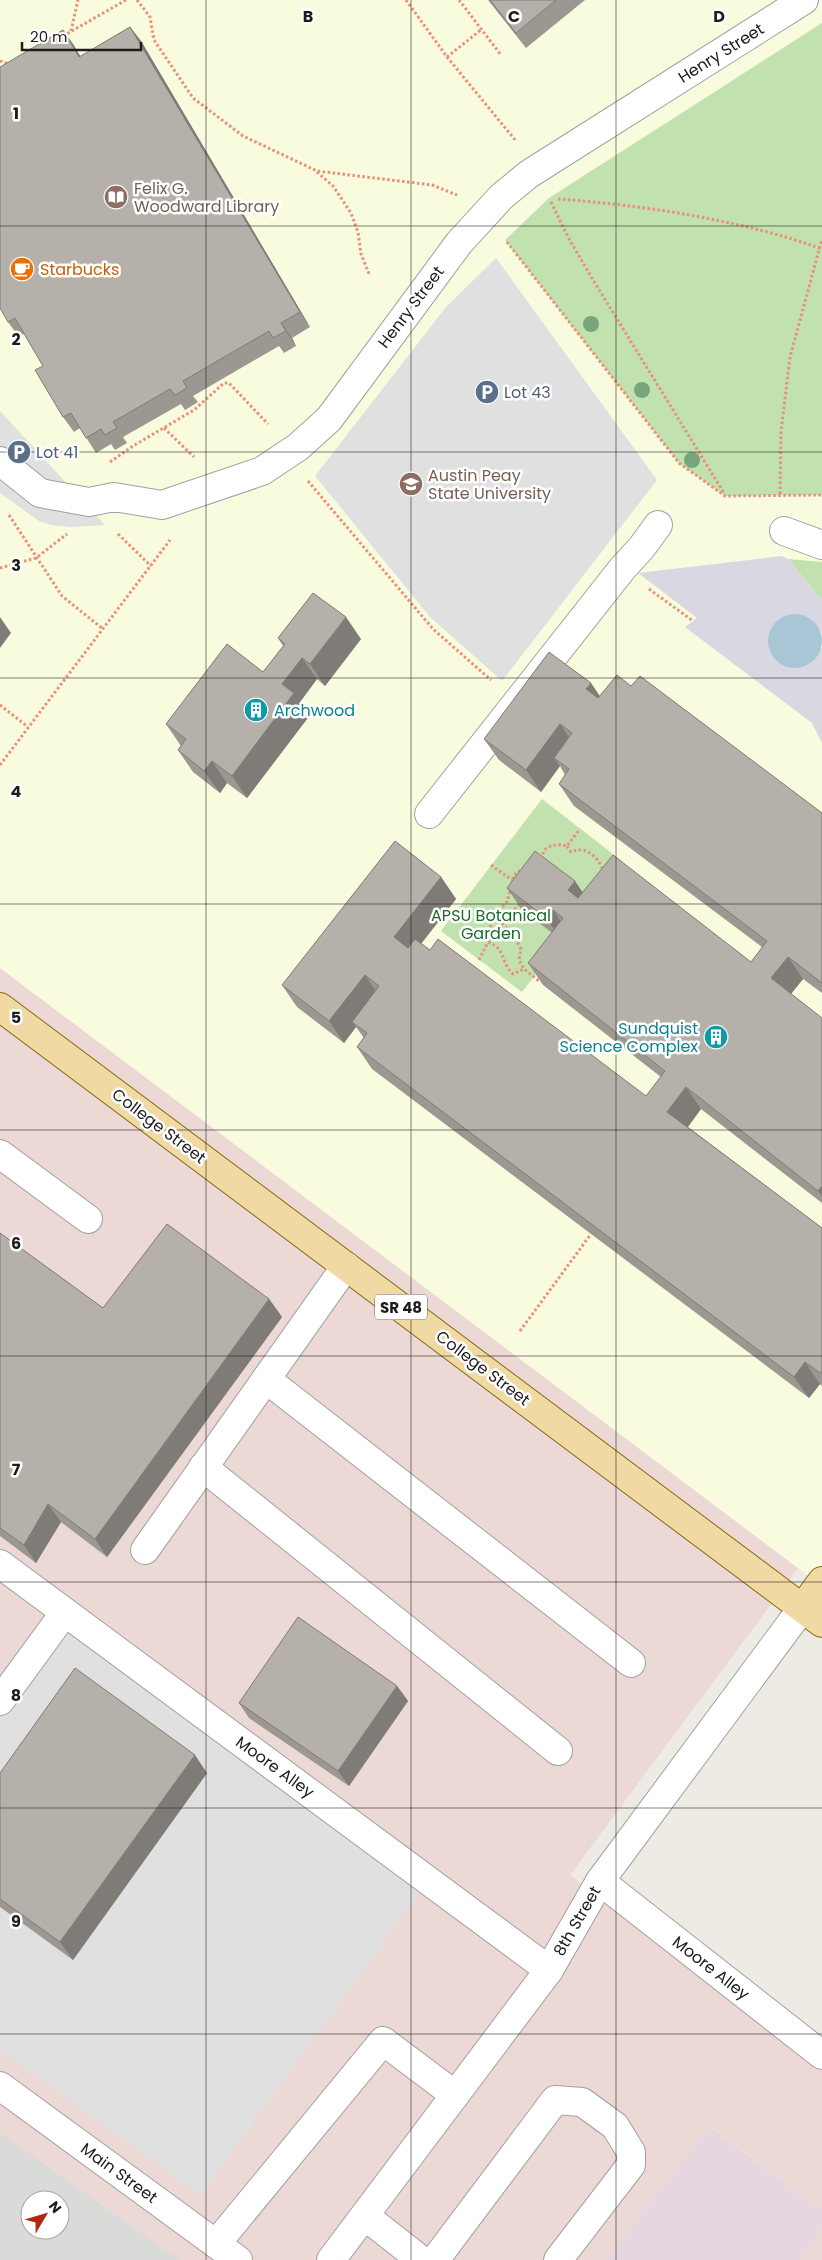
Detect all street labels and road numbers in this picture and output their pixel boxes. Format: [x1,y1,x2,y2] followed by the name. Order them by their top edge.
[674,17,769,89] street label: Henry Street
[373,261,450,353] street label: Henry Street
[107,1083,211,1169] street label: College Street
[375,1294,427,1320] road number: SR 48
[431,1325,535,1411] street label: College Street
[231,1731,319,1803] street label: Moore Alley
[548,1882,606,1960] street label: 8th Street
[668,1931,754,2005] street label: Moore Alley
[76,2137,162,2209] street label: Main Street

